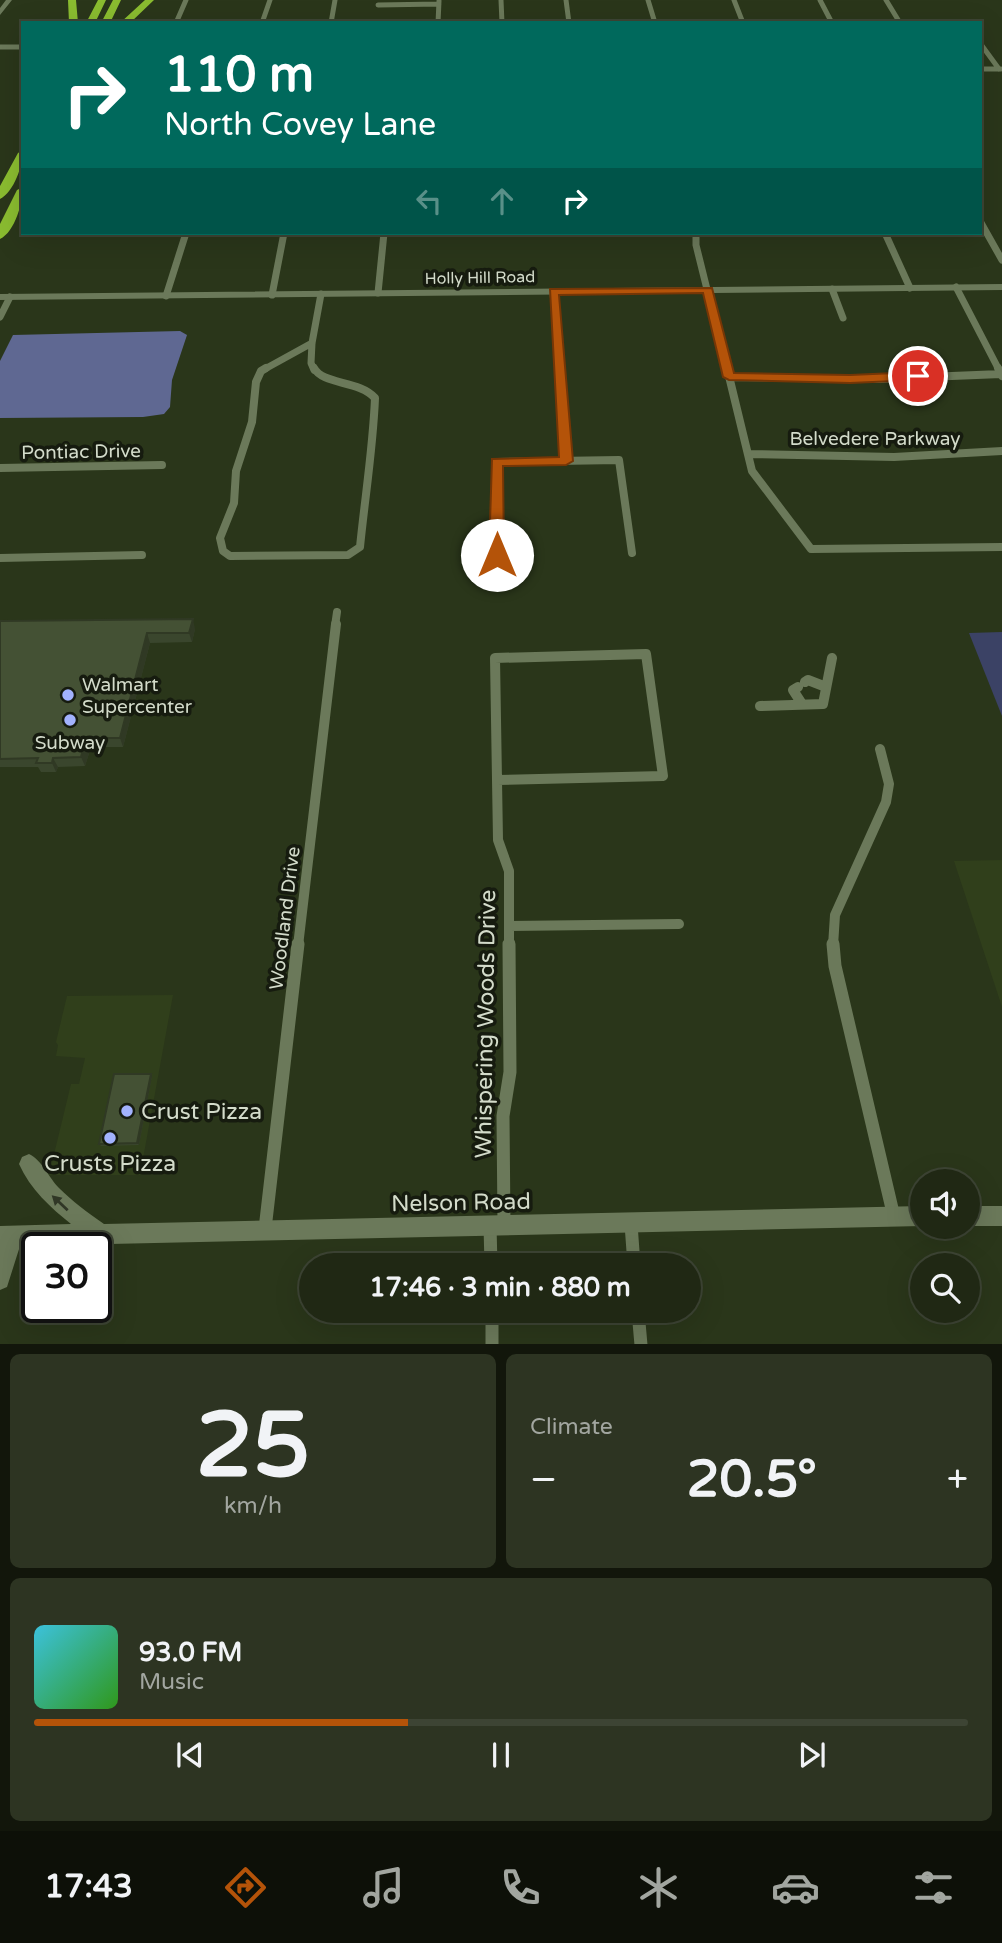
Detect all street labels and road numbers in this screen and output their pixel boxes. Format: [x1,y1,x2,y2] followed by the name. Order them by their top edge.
[425,267,535,289] street label: Holly Hill Road
[790,428,960,450] street label: Belvedere Parkway
[21,440,141,464] street label: Pontiac Drive
[265,845,305,991] street label: Woodland Drive
[470,889,502,1159] street label: Whispering Woods Drive
[391,1188,531,1218] street label: Nelson Road

